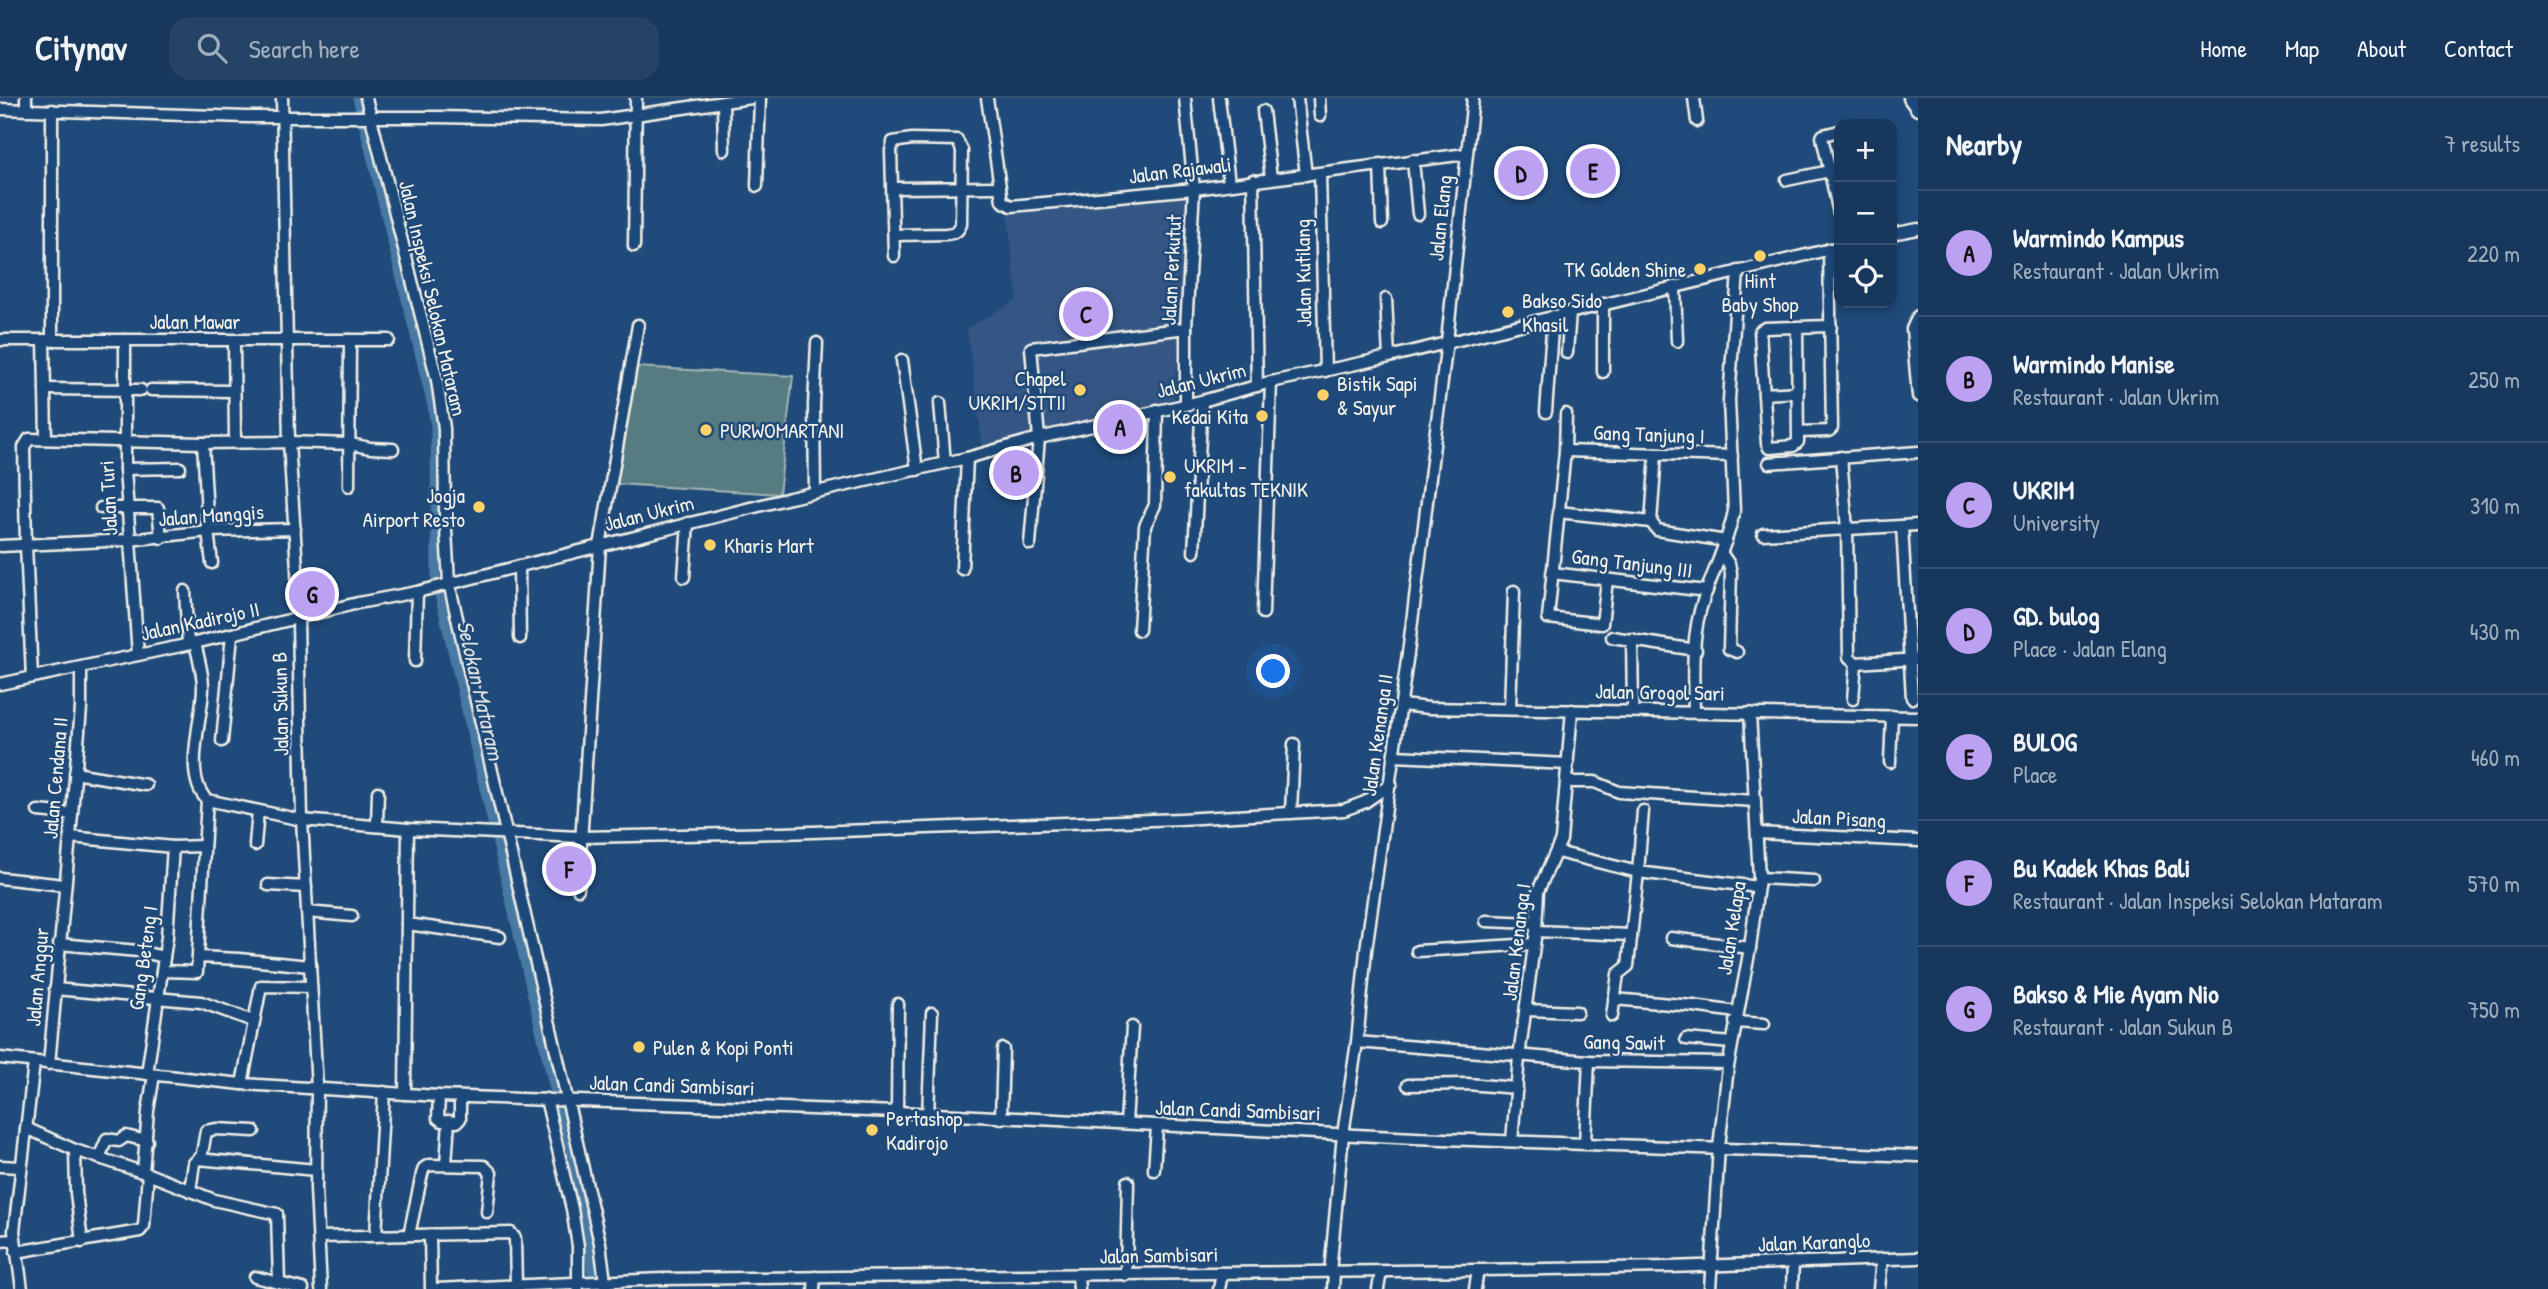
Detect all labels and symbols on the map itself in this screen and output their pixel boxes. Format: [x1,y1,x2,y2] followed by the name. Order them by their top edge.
[1570,145,1616,197] pin: E
[1498,147,1544,199] pin: D
[1127,149,1233,191] street label: Jalan Rajawali
[1421,174,1459,262] street label: Jalan Elang
[392,178,474,418] street label: Jalan Inspeksi Selokan Mataram
[1154,213,1188,326] street label: Jalan Perkutut
[1288,219,1318,327] street label: Jalan Kutilang
[1752,248,1768,264] marker: Hint Baby Shop
[1564,255,1686,284] place label: TK Golden Shine
[1692,261,1708,277] marker: TK Golden Shine
[1721,266,1799,319] place label: Hint Baby Shop
[1522,286,1602,339] place label: Bakso Sido Khasil
[1063,288,1109,340] pin: C
[1500,304,1516,320] marker: Bakso Sido Khasil
[150,307,240,336] street label: Jalan Mawar
[1153,355,1249,405] street label: Jalan Ukrim
[968,364,1066,417] place label: Chapel UKRIM/STTII
[1337,369,1417,422] place label: Bistik Sapi & Sayur
[1072,382,1088,398] marker: Chapel UKRIM/STTII
[1315,387,1331,403] marker: Bistik Sapi & Sayur
[1097,401,1143,453] pin: A
[1172,402,1248,431] place label: Kedai Kita
[1254,408,1270,424] marker: Kedai Kita
[720,416,844,445] place label: PURWOMARTANI
[1593,418,1705,450] street label: Gang Tanjung I
[698,422,714,438] marker: PURWOMARTANI
[993,447,1039,499] pin: B
[1184,451,1308,504] place label: UKRIM - fakultas TEKNIK
[92,460,124,536] street label: Jalan Turi
[1162,469,1178,485] marker: UKRIM - fakultas TEKNIK
[363,481,465,534] place label: Jogja Airport Resto
[601,488,697,538] street label: Jalan Ukrim
[157,497,265,533] street label: Jalan Manggis
[471,499,487,515] marker: Jogja Airport Resto
[724,531,815,560] place label: Kharis Mart
[702,537,718,553] marker: Kharis Mart
[1570,541,1694,585] street label: Gang Tanjung III
[289,568,335,620] pin: G
[138,594,262,648] street label: Jalan Kadirojo II
[450,617,512,764] water label: Selokan Mataram
[265,652,295,756] street label: Jalan Sukun B
[1256,654,1290,688] your location
[1354,672,1400,798] street label: Jalan Kenanga II
[1595,676,1725,708] street label: Jalan Grogol Sari
[35,716,75,840] street label: Jalan Cendana II
[1791,801,1887,835] street label: Jalan Pisang
[546,843,592,895] pin: F
[1709,879,1753,977] street label: Jalan Kelapa
[1494,882,1538,1002] street label: Jalan Kenanga I
[121,904,165,1012] street label: Gang Beteng I
[18,926,56,1028] street label: Jalan Anggur
[1583,1027,1666,1057] street label: Gang Sawit
[653,1033,794,1062] place label: Pulen & Kopi Ponti
[631,1039,647,1055] marker: Pulen & Kopi Ponti
[589,1068,755,1102] street label: Jalan Candi Sambisari
[1155,1093,1321,1127] street label: Jalan Candi Sambisari
[886,1104,962,1157] place label: Pertashop Kadirojo
[864,1122,880,1138] marker: Pertashop Kadirojo
[1757,1226,1871,1258] street label: Jalan Karanglo
[1099,1239,1219,1271] street label: Jalan Sambisari

